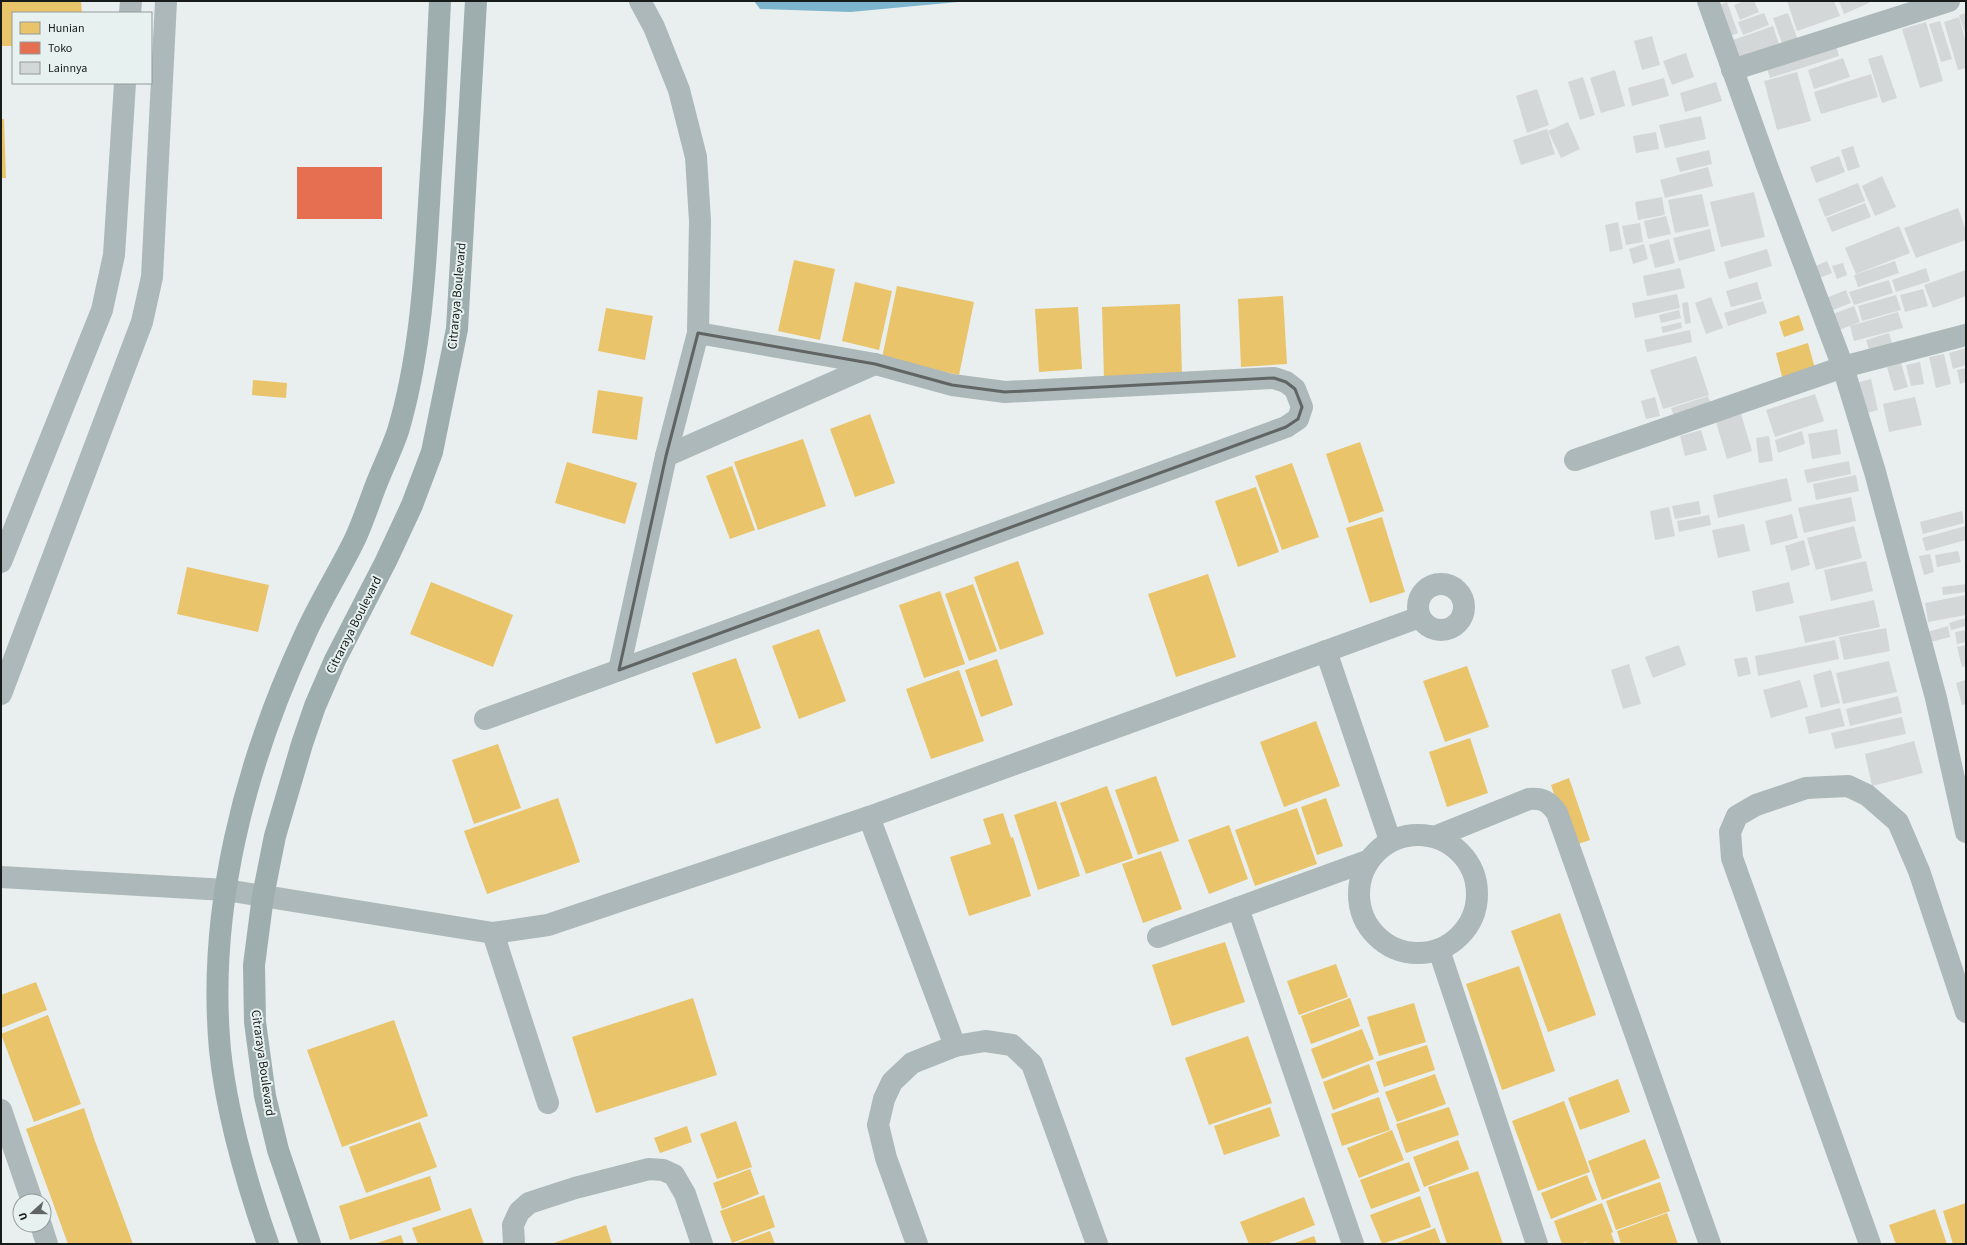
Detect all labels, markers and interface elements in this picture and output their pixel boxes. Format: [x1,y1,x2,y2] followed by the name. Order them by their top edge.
[12,12,152,84] legend
[48,20,84,37] text: Hunian
[48,40,72,57] text: Toko
[48,60,87,77] text: Lainnya
[443,242,471,350] street label: Citraraya Boulevard
[322,573,386,677] street label: Citraraya Boulevard
[247,1009,279,1117] street label: Citraraya Boulevard
[12,1193,52,1233] north arrow
[15,1210,31,1223] text: U

